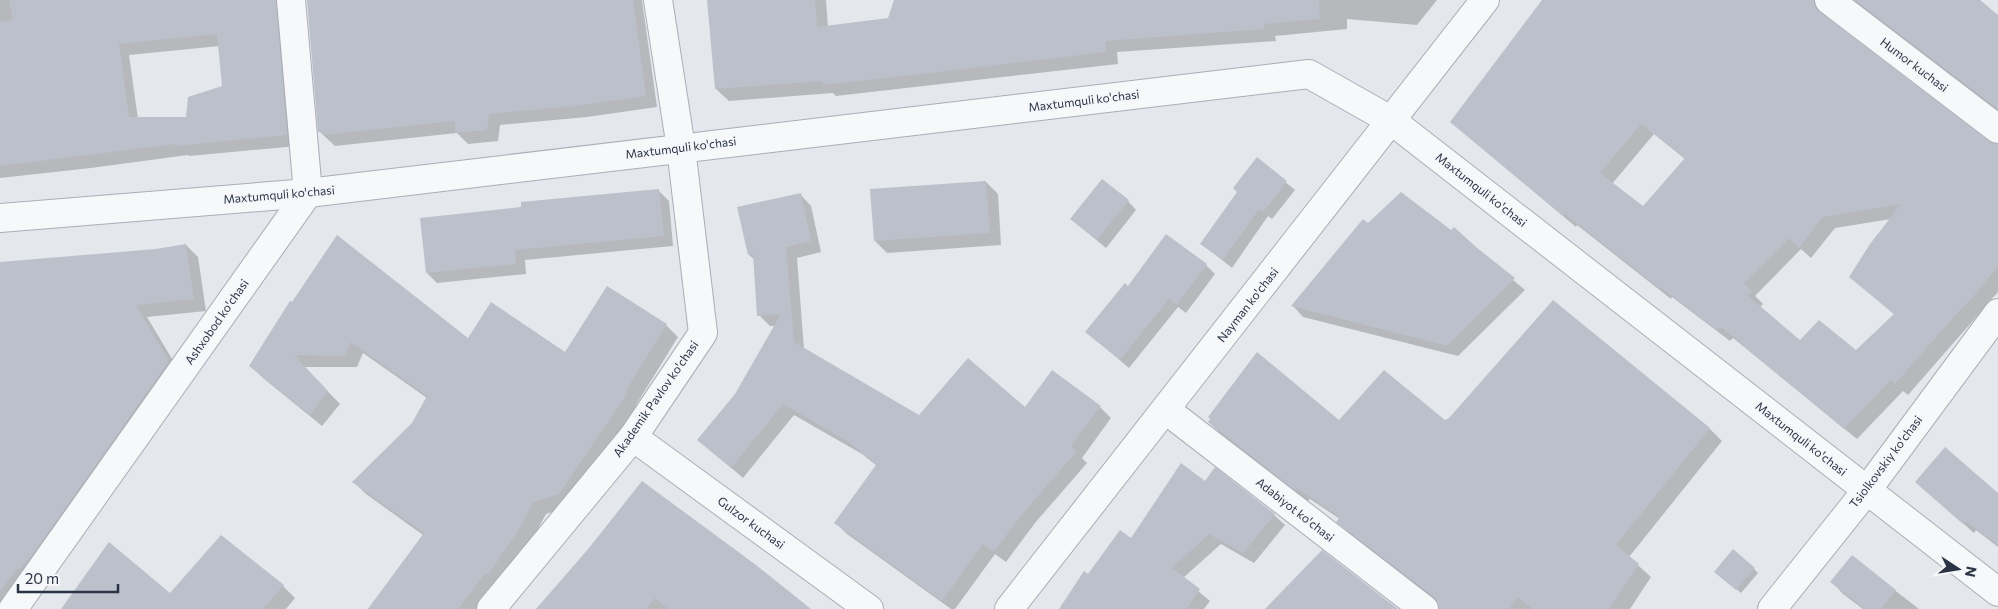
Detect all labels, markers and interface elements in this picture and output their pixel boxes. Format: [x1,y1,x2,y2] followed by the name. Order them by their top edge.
[1878,34,1951,94] street label: Humor kuchasi
[1028,86,1140,114] street label: Maxtumquli ko'chasi
[625,133,737,161] street label: Maxtumquli ko'chasi
[1433,149,1530,229] street label: Maxtumquli ko'chasi
[223,182,335,206] street label: Maxtumquli ko'chasi
[1214,264,1281,344] street label: Nayman ko'chasi
[182,276,251,367] street label: Ashxobod ko'chasi
[610,338,701,459] street label: Akademik Pavlov ko'chasi
[1753,398,1850,478] street label: Maxtumquli ko'chasi
[1846,413,1924,510] street label: Tsiolkovskiy ko'chasi
[1254,474,1337,544] street label: Adabiyot ko'chasi
[715,493,788,551] street label: Gulzor kuchasi
[1933,544,1983,594] north arrow
[18,562,118,594] scale bar
[1962,565,1981,579] text: N
[25,569,59,587] text: 20 m

